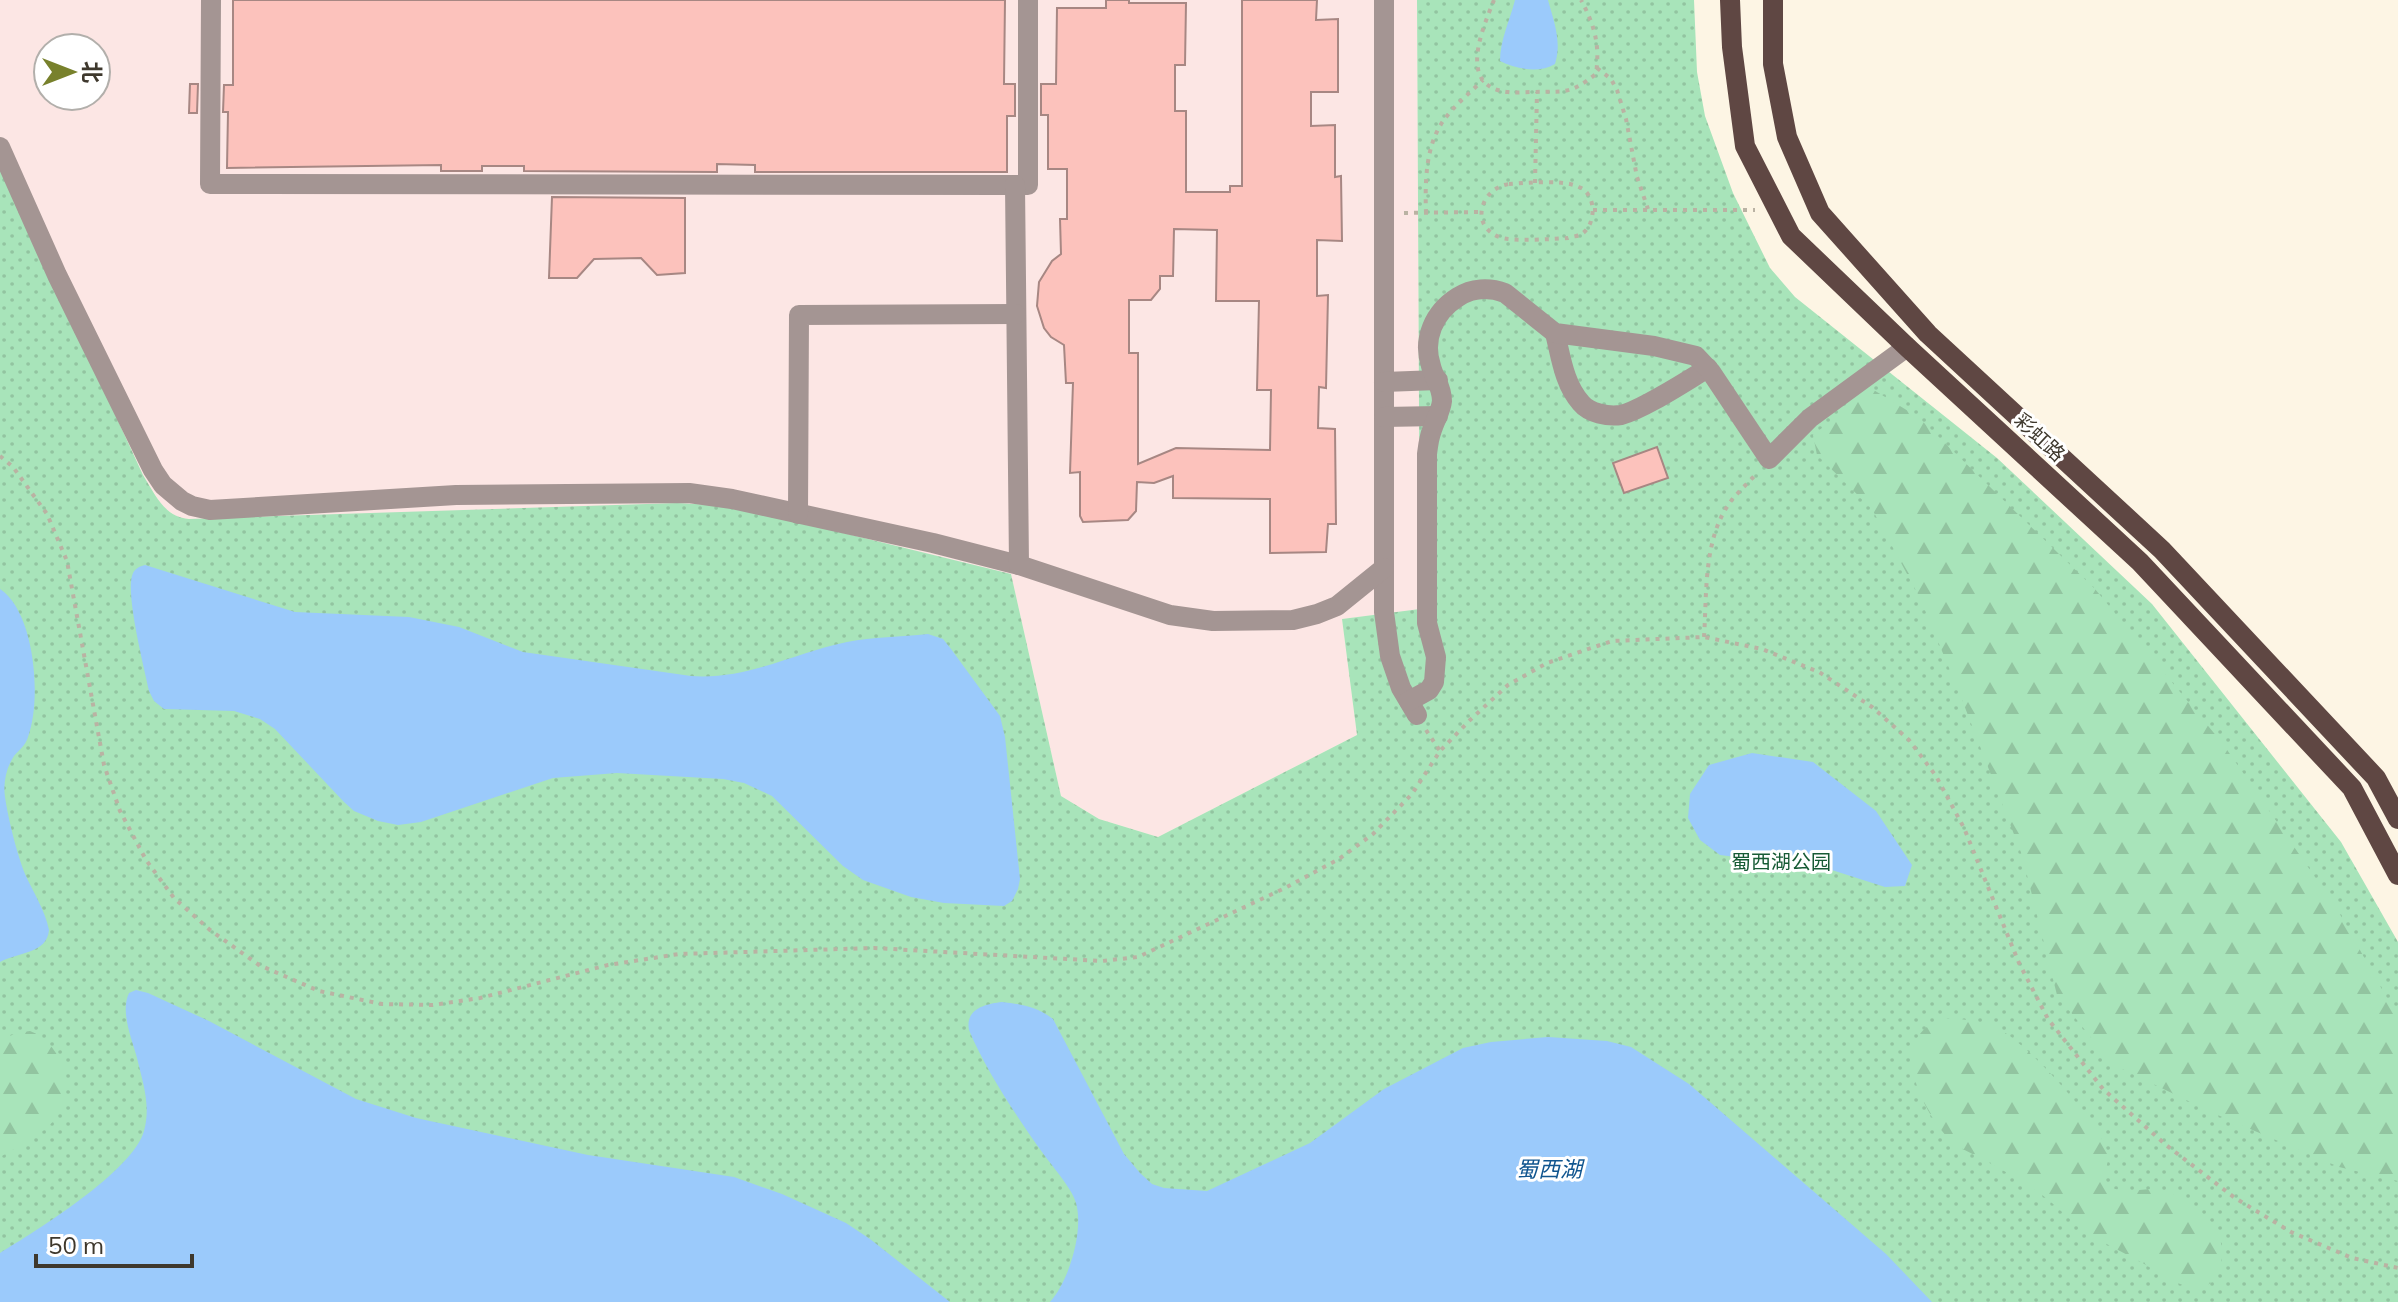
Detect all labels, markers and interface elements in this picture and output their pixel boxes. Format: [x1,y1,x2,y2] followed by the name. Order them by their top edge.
[32,32,112,112] north arrow
[78,61,106,83] text: 北
[2010,407,2070,467] street label: 彩虹路
[1731,849,1831,874] park label: 蜀西湖公园
[1516,1155,1585,1183] water label: 蜀西湖
[36,1218,192,1268] scale bar
[48,1230,104,1260] text: 50 m

